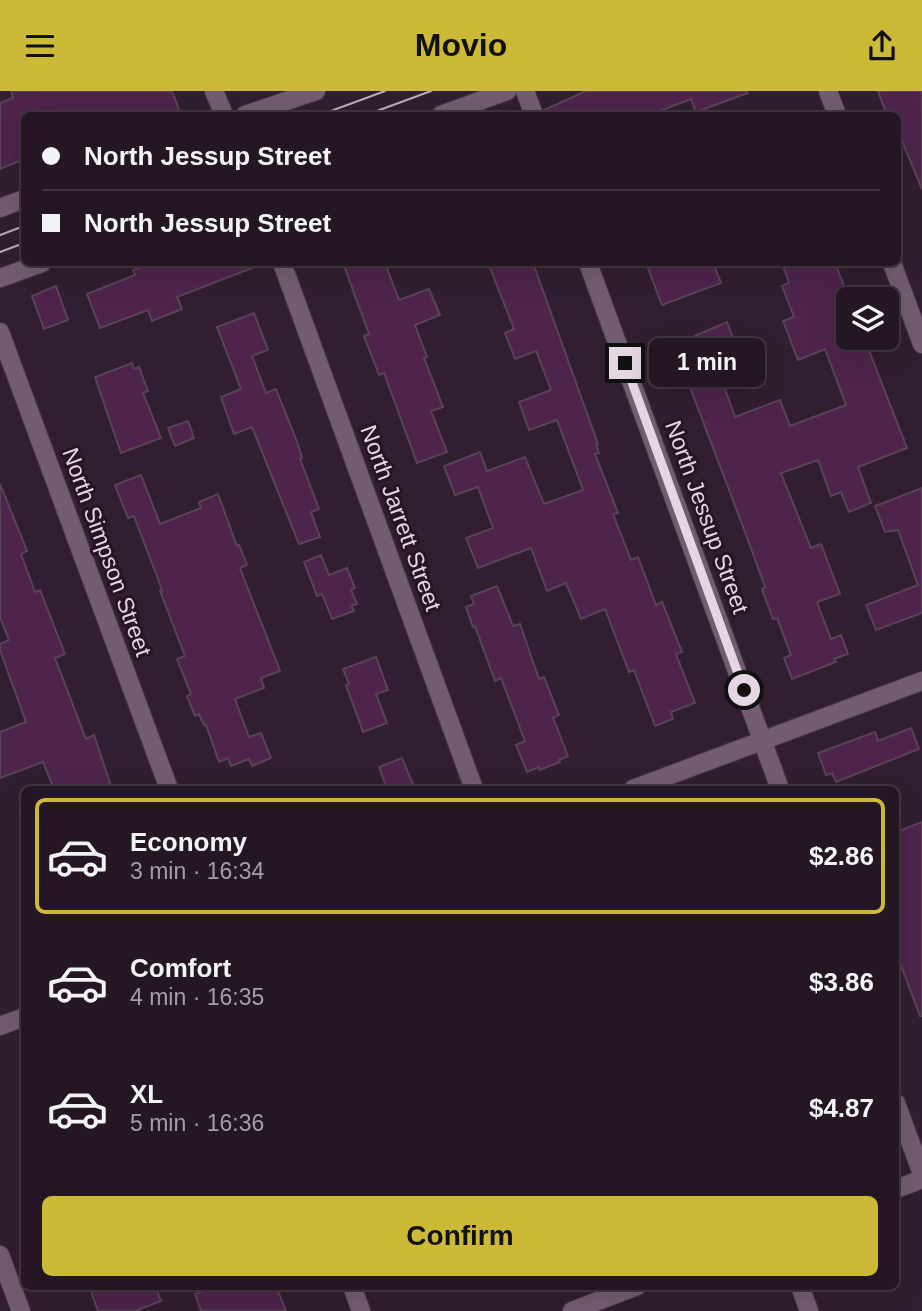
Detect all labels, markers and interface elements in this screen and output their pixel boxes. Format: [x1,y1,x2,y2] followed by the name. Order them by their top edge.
[21,27,59,65] icon: menu
[415,27,507,63] text: Movio
[863,27,901,65] icon: share
[84,141,331,171] text: North Jessup Street
[84,208,331,238] text: North Jessup Street
[836,287,899,350] map controls
[836,287,899,350] button: layers
[650,338,765,387] callout: 1 min
[609,347,641,379] route end
[677,349,737,375] text: 1 min
[660,417,754,618] street label: North Jessup Street
[355,422,447,615] street label: North Jarrett Street
[57,444,157,660] street label: North Simpson Street
[728,674,760,706] route start
[46,825,109,888] icon: car
[130,827,247,857] text: Economy
[809,841,874,871] text: $2.86
[130,858,264,884] text: 3 min · 16:34
[46,951,109,1014] icon: car
[130,953,231,983] text: Comfort
[809,967,874,997] text: $3.86
[130,984,264,1010] text: 4 min · 16:35
[46,1077,109,1140] icon: car
[130,1079,163,1109] text: XL
[809,1093,874,1123] text: $4.87
[130,1110,264,1136] text: 5 min · 16:36
[42,1196,878,1276] button: Confirm

